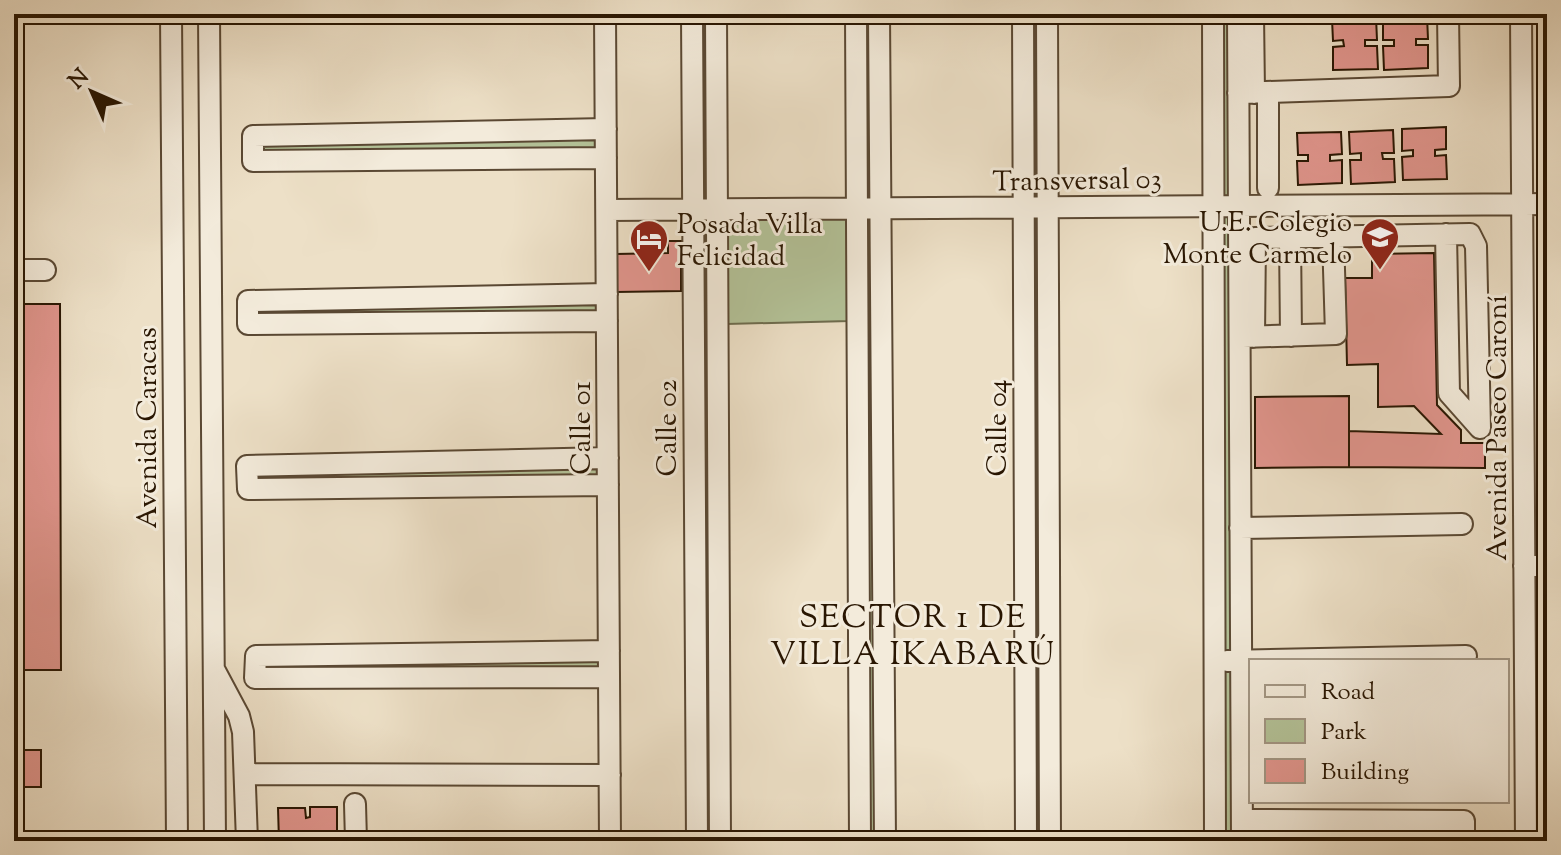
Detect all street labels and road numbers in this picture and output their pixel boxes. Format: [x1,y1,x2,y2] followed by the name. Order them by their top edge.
[992,161,1162,203] street label: Transversal 03
[1479,295,1519,561] street label: Avenida Paseo Caroní
[129,327,169,529] street label: Avenida Caracas
[649,379,689,477] street label: Calle 02
[979,380,1019,477] street label: Calle 04
[563,381,603,475] street label: Calle 01

